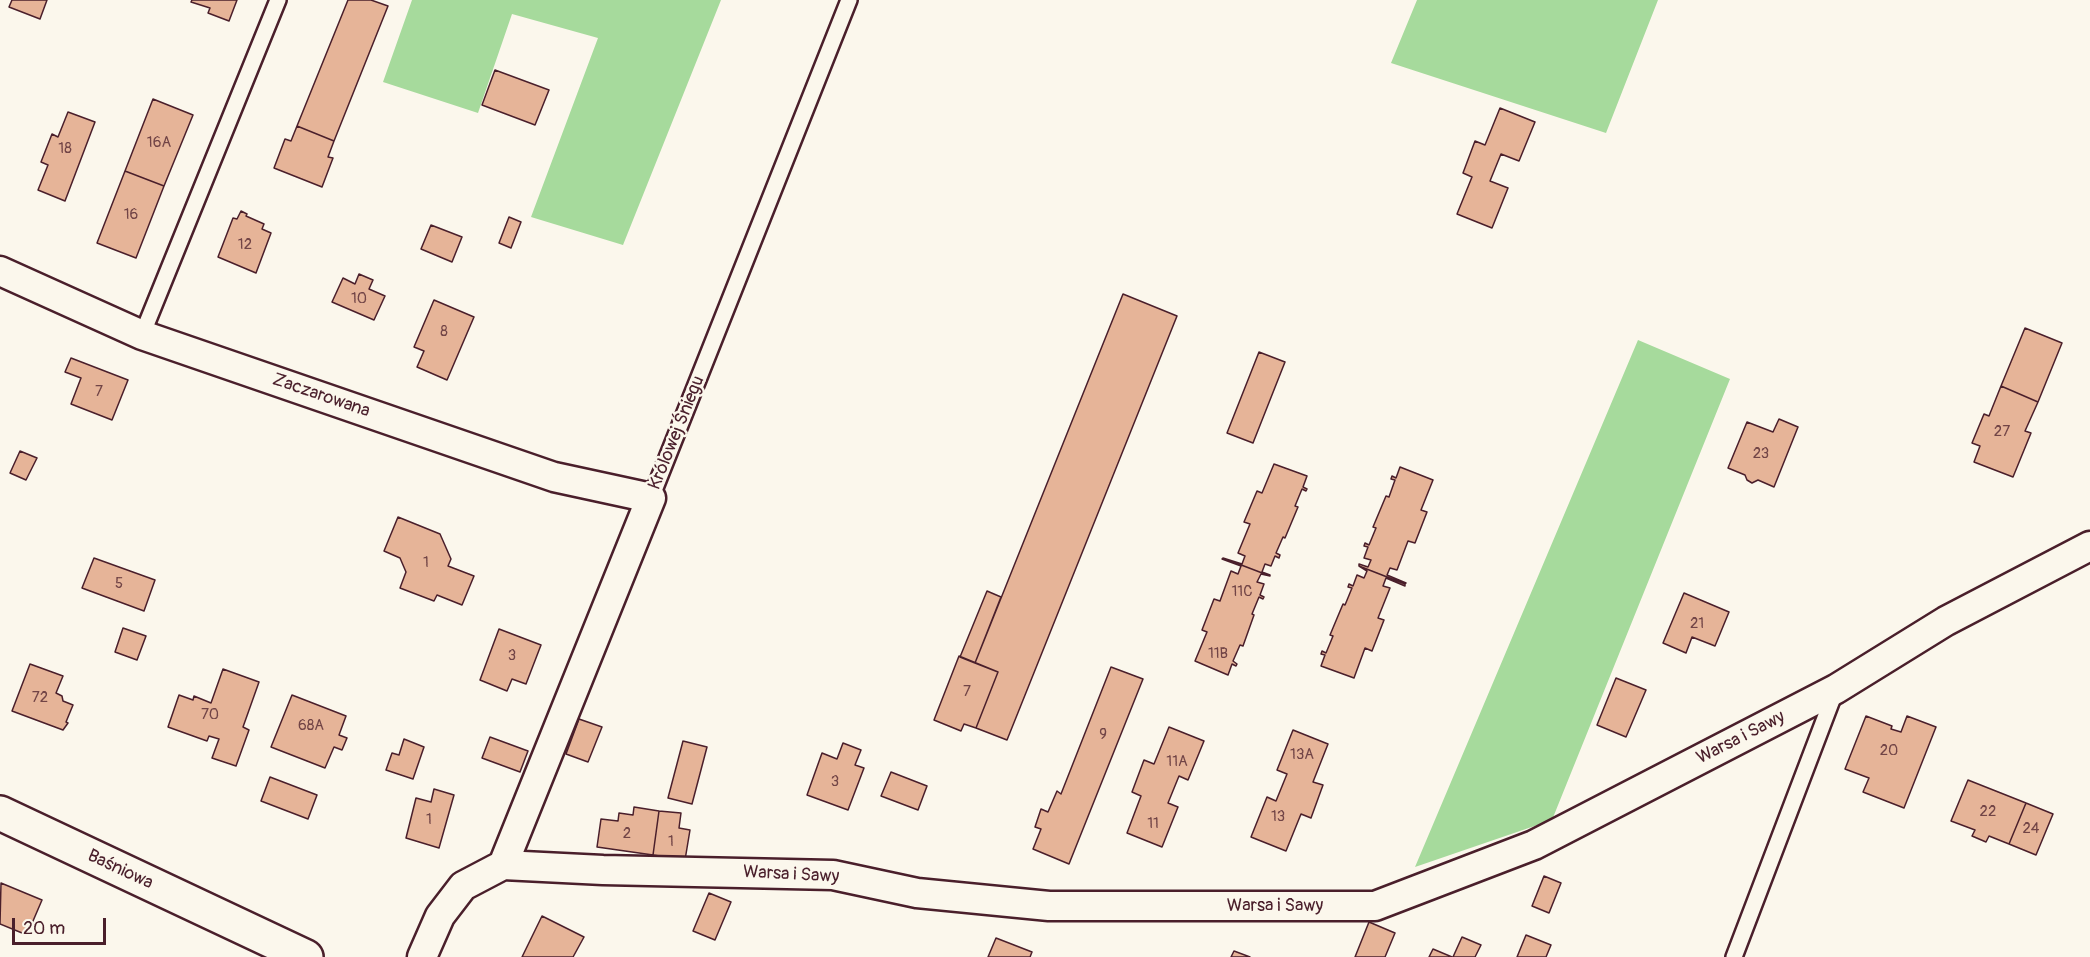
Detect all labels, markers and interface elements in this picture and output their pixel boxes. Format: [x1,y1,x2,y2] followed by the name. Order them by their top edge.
[147,134,171,152] house number: 16A
[58,140,72,158] house number: 18
[124,206,138,224] house number: 16
[238,236,252,254] house number: 12
[351,290,367,308] house number: 10
[440,323,448,341] house number: 8
[269,369,373,423] street label: Zaczarowana
[644,373,710,493] street label: Królowej Śniegu
[95,383,103,401] house number: 7
[1994,423,2010,441] house number: 27
[1753,445,1769,463] house number: 23
[423,554,429,572] house number: 1
[115,575,123,593] house number: 5
[1232,583,1252,601] house number: 11C
[1690,615,1704,633] house number: 21
[1208,645,1228,663] house number: 11B
[508,647,516,665] house number: 3
[963,683,971,701] house number: 7
[32,689,48,707] house number: 72
[201,706,219,724] house number: 70
[1693,707,1789,769] street label: Warsa i Sawy
[298,717,324,735] house number: 68A
[1099,726,1107,744] house number: 9
[1880,742,1898,760] house number: 20
[1290,746,1314,764] house number: 13A
[1166,753,1188,771] house number: 11A
[831,773,839,791] house number: 3
[1980,803,1996,821] house number: 22
[1271,808,1285,826] house number: 13
[426,811,432,829] house number: 1
[1147,815,1159,833] house number: 11
[2022,820,2040,838] house number: 24
[623,825,631,843] house number: 2
[668,833,674,851] house number: 1
[84,845,156,895] street label: Baśniowa
[742,862,840,888] street label: Warsa i Sawy
[1227,895,1323,917] street label: Warsa i Sawy
[15,906,110,944] scale bar
[23,917,65,940] text: 20 m

